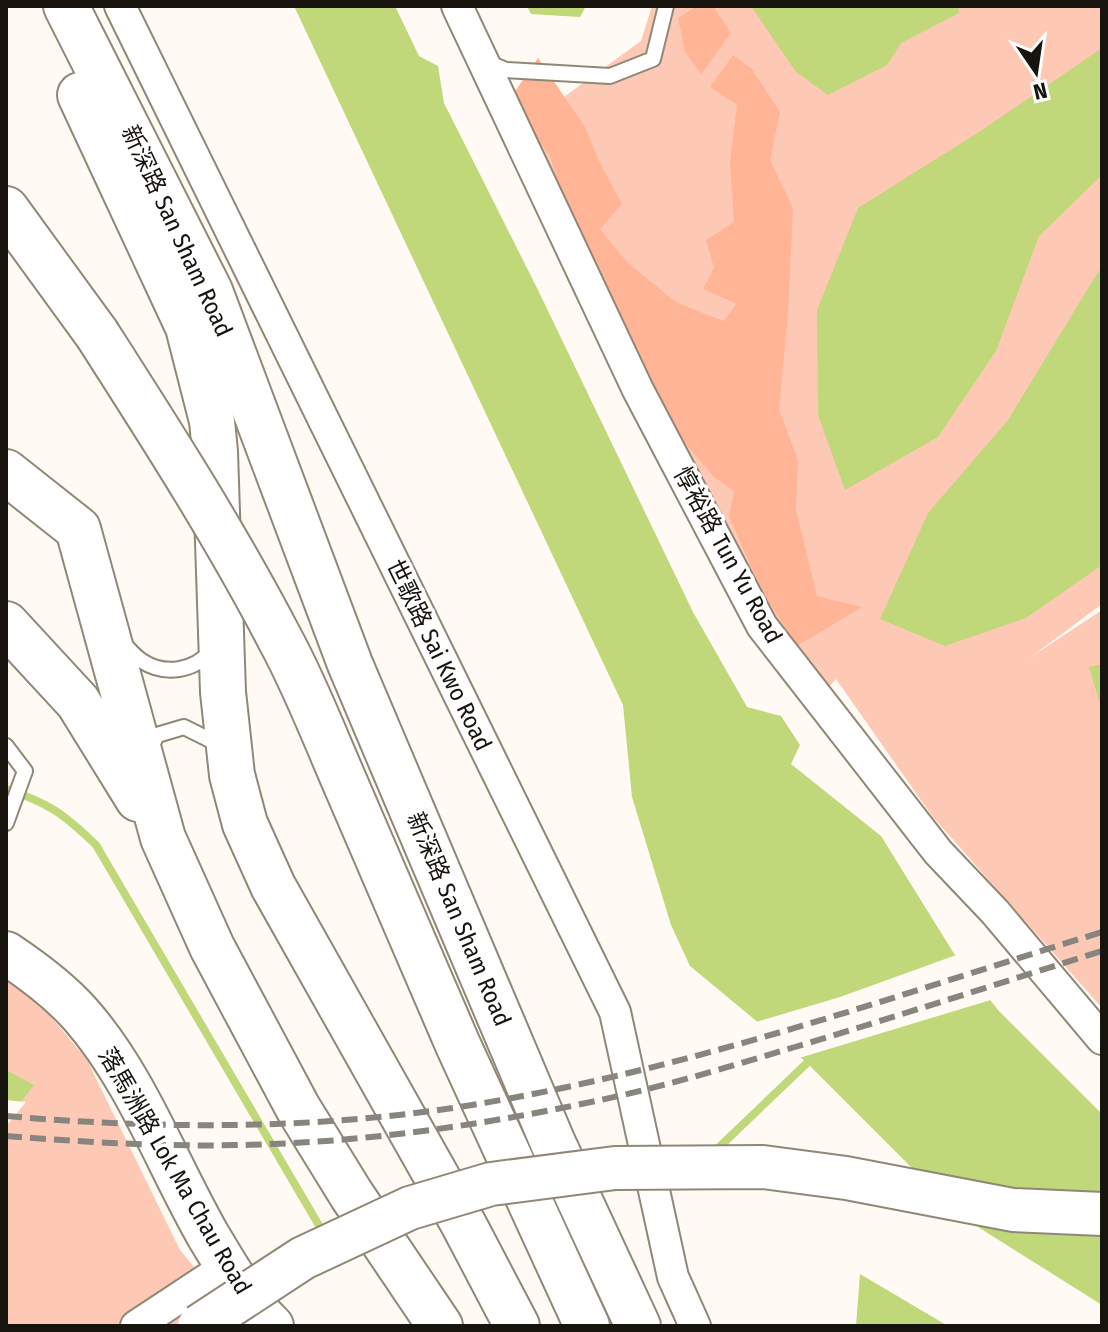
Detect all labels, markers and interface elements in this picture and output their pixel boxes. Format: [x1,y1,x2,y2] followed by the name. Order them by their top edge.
[996,32,1076,112] north arrow
[1031,76,1050,106] text: N
[116,121,238,341] street label: 新深路 San Sham Road
[668,462,788,648] street label: 惇裕路 Tun Yu Road
[381,555,497,755] street label: 世歌路 Sai Kwo Road
[401,808,517,1030] street label: 新深路 San Sham Road
[93,1043,257,1299] street label: 落馬洲路 Lok Ma Chau Road

